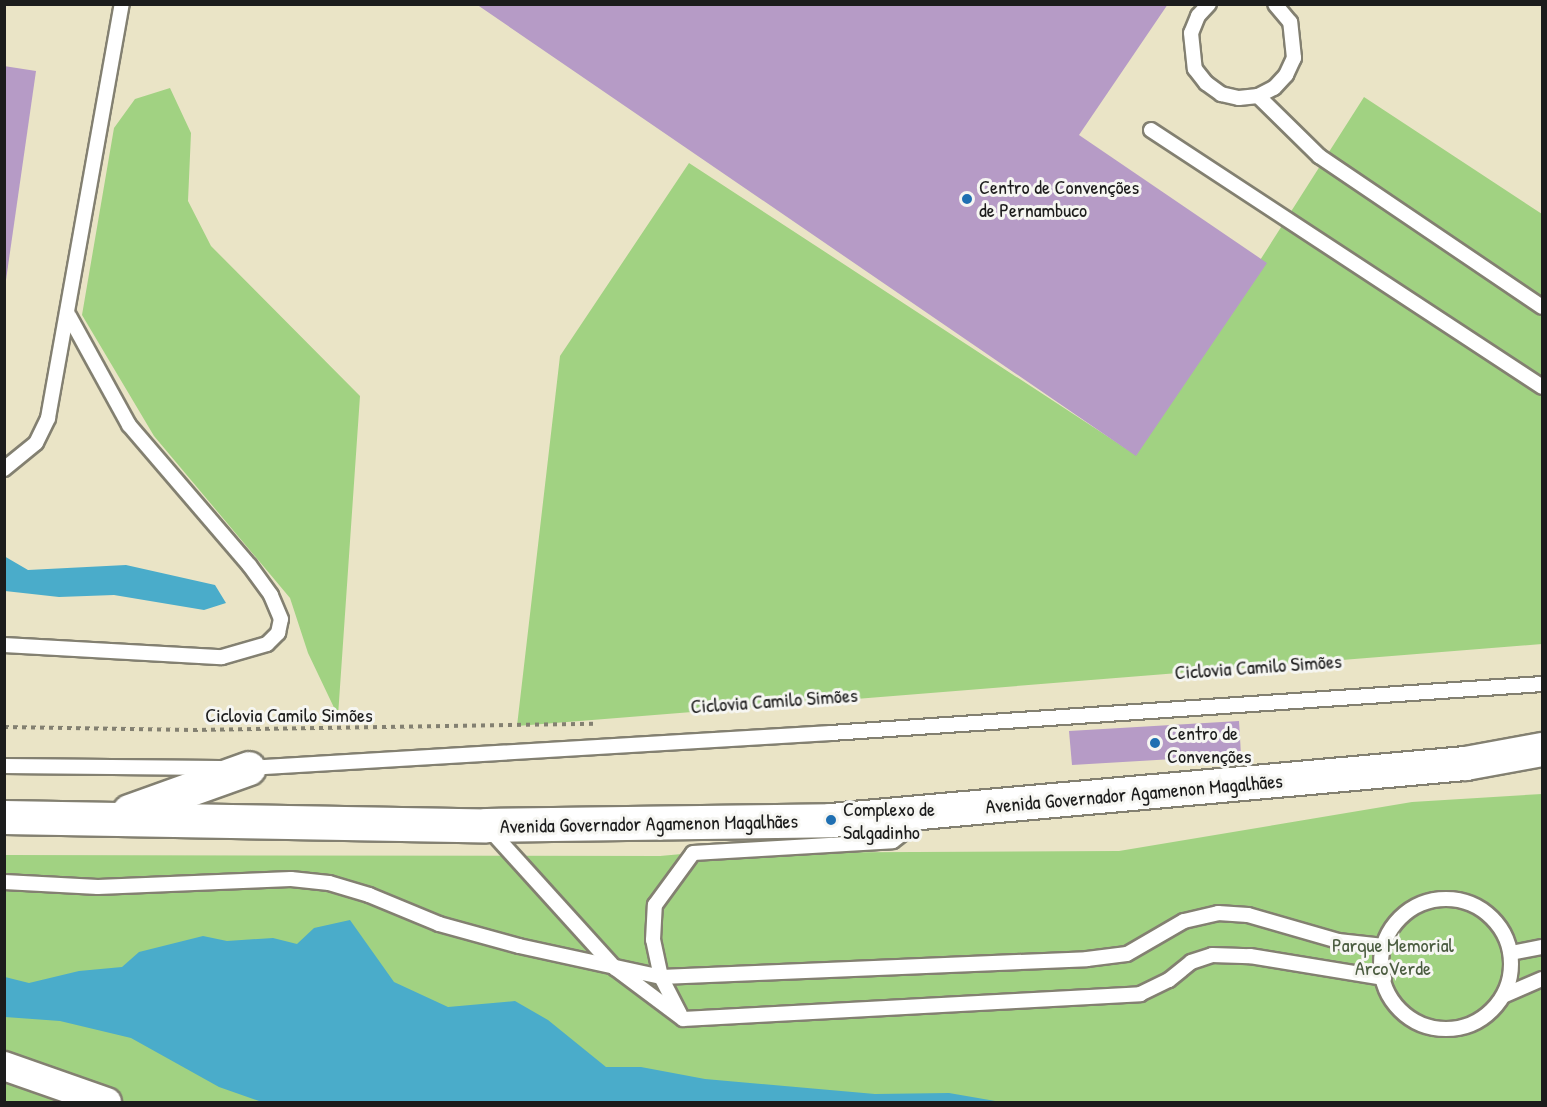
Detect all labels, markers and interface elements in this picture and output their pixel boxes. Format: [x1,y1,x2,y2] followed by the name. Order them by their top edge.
[979,175,1139,222] place label: Centro de Convenções de Pernambuco
[960,192,974,206] marker: Centro de Convenções de Pernambuco
[1174,648,1342,684] street label: Ciclovia Camilo Simões
[690,682,858,718] street label: Ciclovia Camilo Simões
[205,702,373,726] street label: Ciclovia Camilo Simões
[1167,720,1252,767] place label: Centro de Convenções
[1148,736,1162,750] marker: Centro de Convenções
[984,768,1284,818] street label: Avenida Governador Agamenon Magalhães
[843,796,935,843] place label: Complexo de Salgadinho
[500,808,798,838] street label: Avenida Governador Agamenon Magalhães
[824,813,838,827] marker: Complexo de Salgadinho
[1332,932,1454,979] park label: Parque Memorial ArcoVerde

